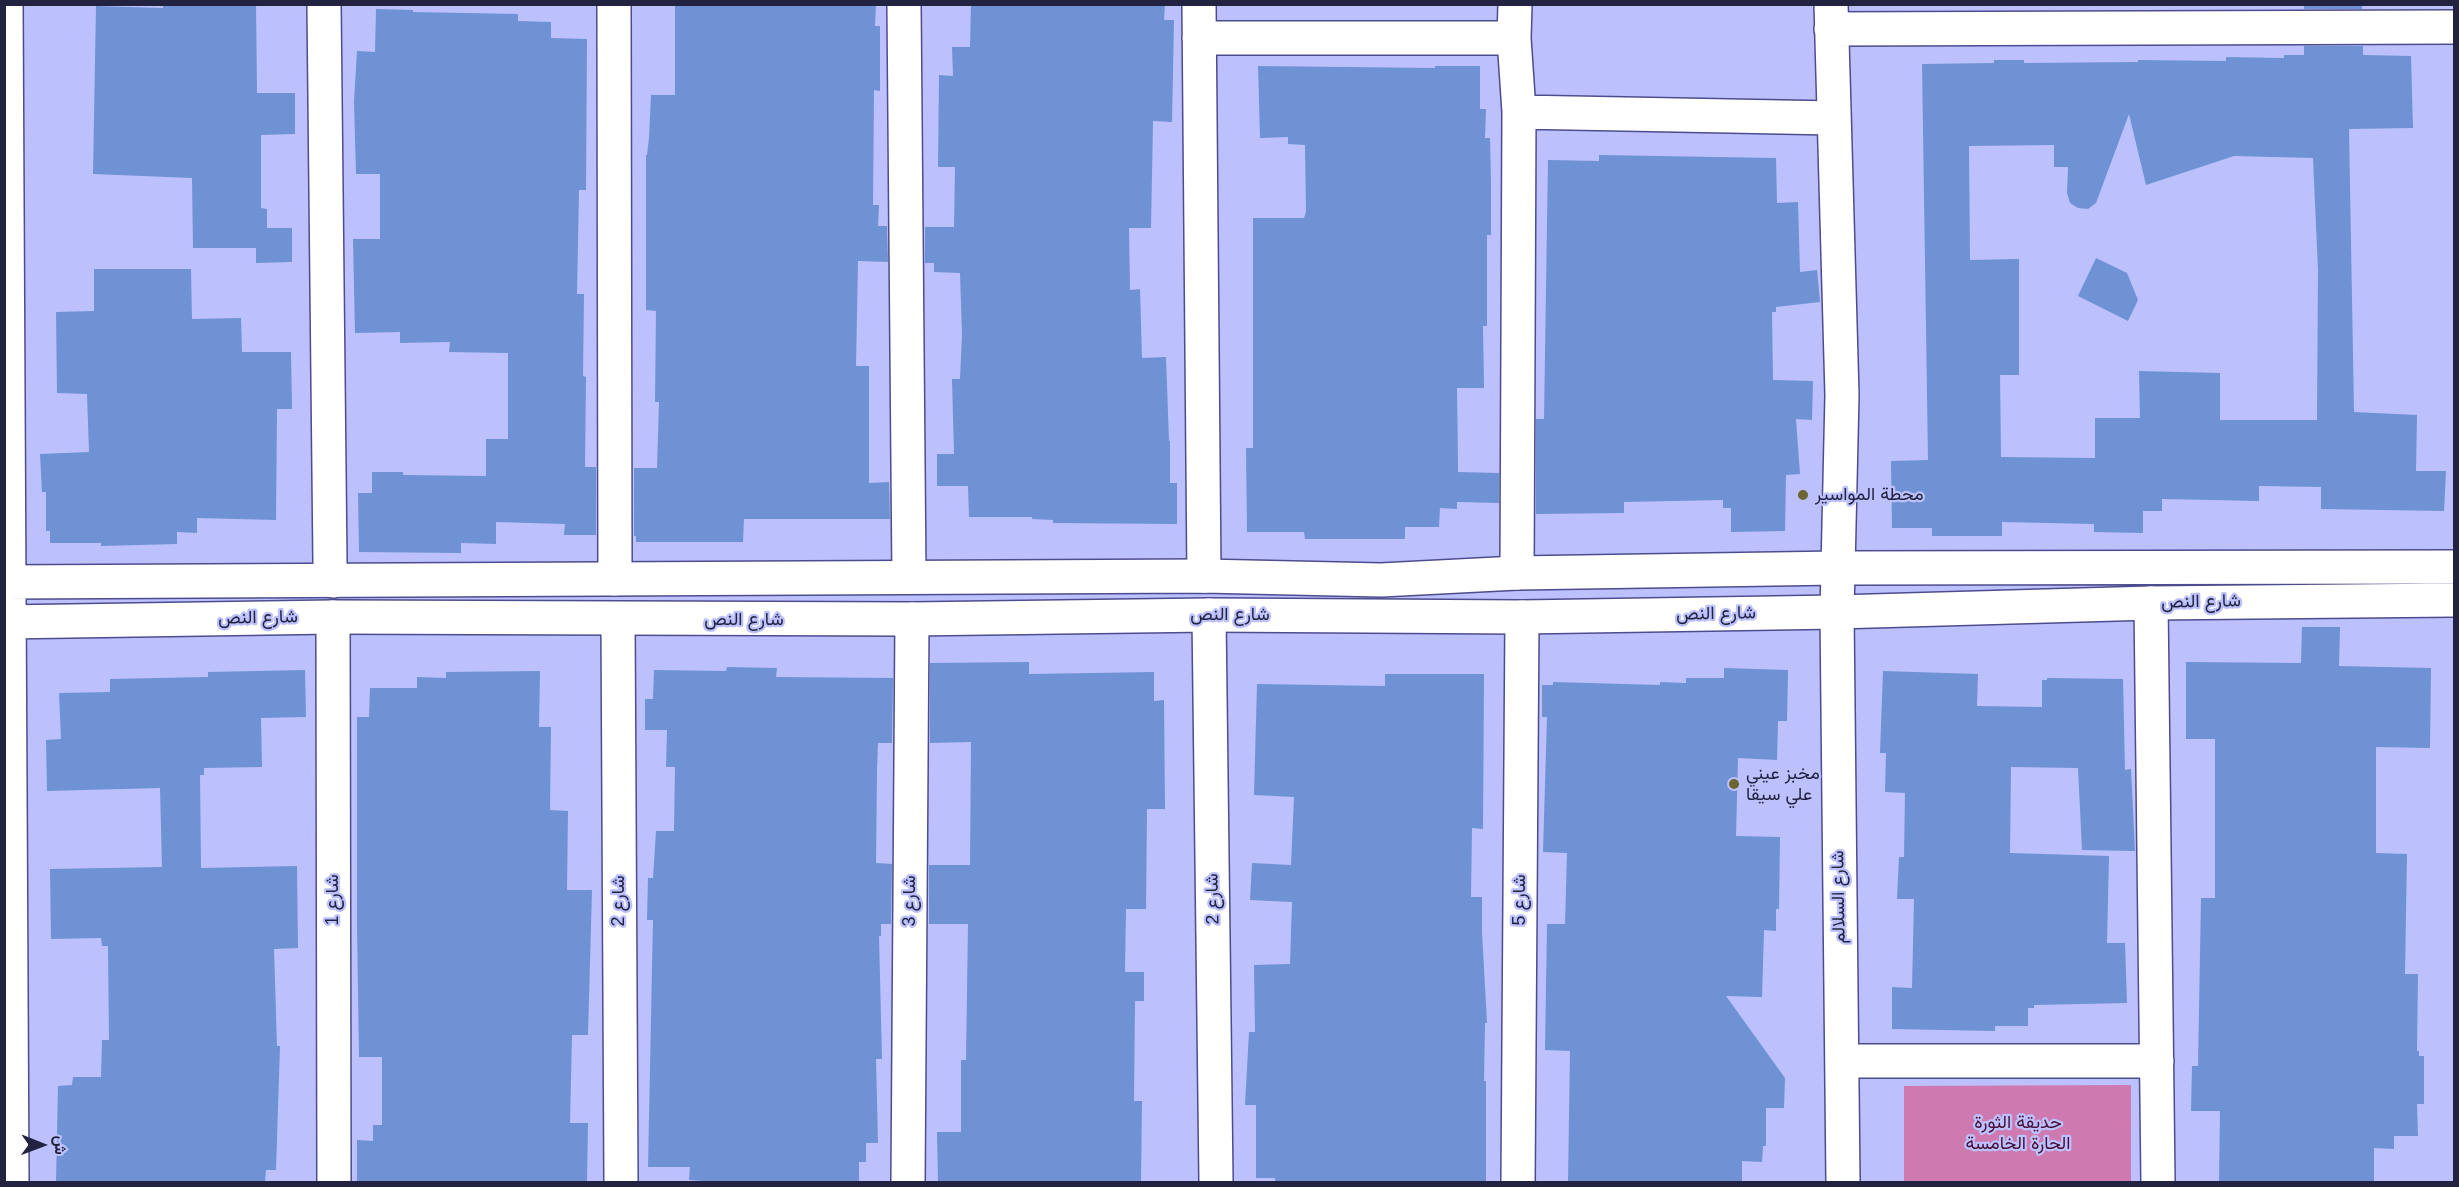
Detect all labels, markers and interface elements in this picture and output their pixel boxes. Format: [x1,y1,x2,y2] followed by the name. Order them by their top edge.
[1815,484,1924,506] place label: محطة المواسير
[1796,488,1810,502] marker: محطة المواسير
[2161,591,2241,613] street label: شارع النص
[1676,603,1756,625] street label: شارع النص
[1190,604,1270,626] street label: شارع النص
[218,607,298,629] street label: شارع النص
[704,609,784,631] street label: شارع النص
[1746,763,1820,806] place label: مخبز عيني علي سيقا
[1727,777,1741,791] marker: مخبز عيني علي سيقا
[1827,850,1851,944] street label: شارع السلالم
[1202,873,1224,925] street label: شارع 2
[322,874,344,926] street label: شارع 1
[1509,874,1531,926] street label: شارع 5
[608,875,630,927] street label: شارع 2
[899,875,921,927] street label: شارع 3
[1966,1112,2070,1154] park label: حديقة الثورة الحارة الخامسة
[12,1115,72,1175] north arrow
[52,1136,69,1155] text: ش

